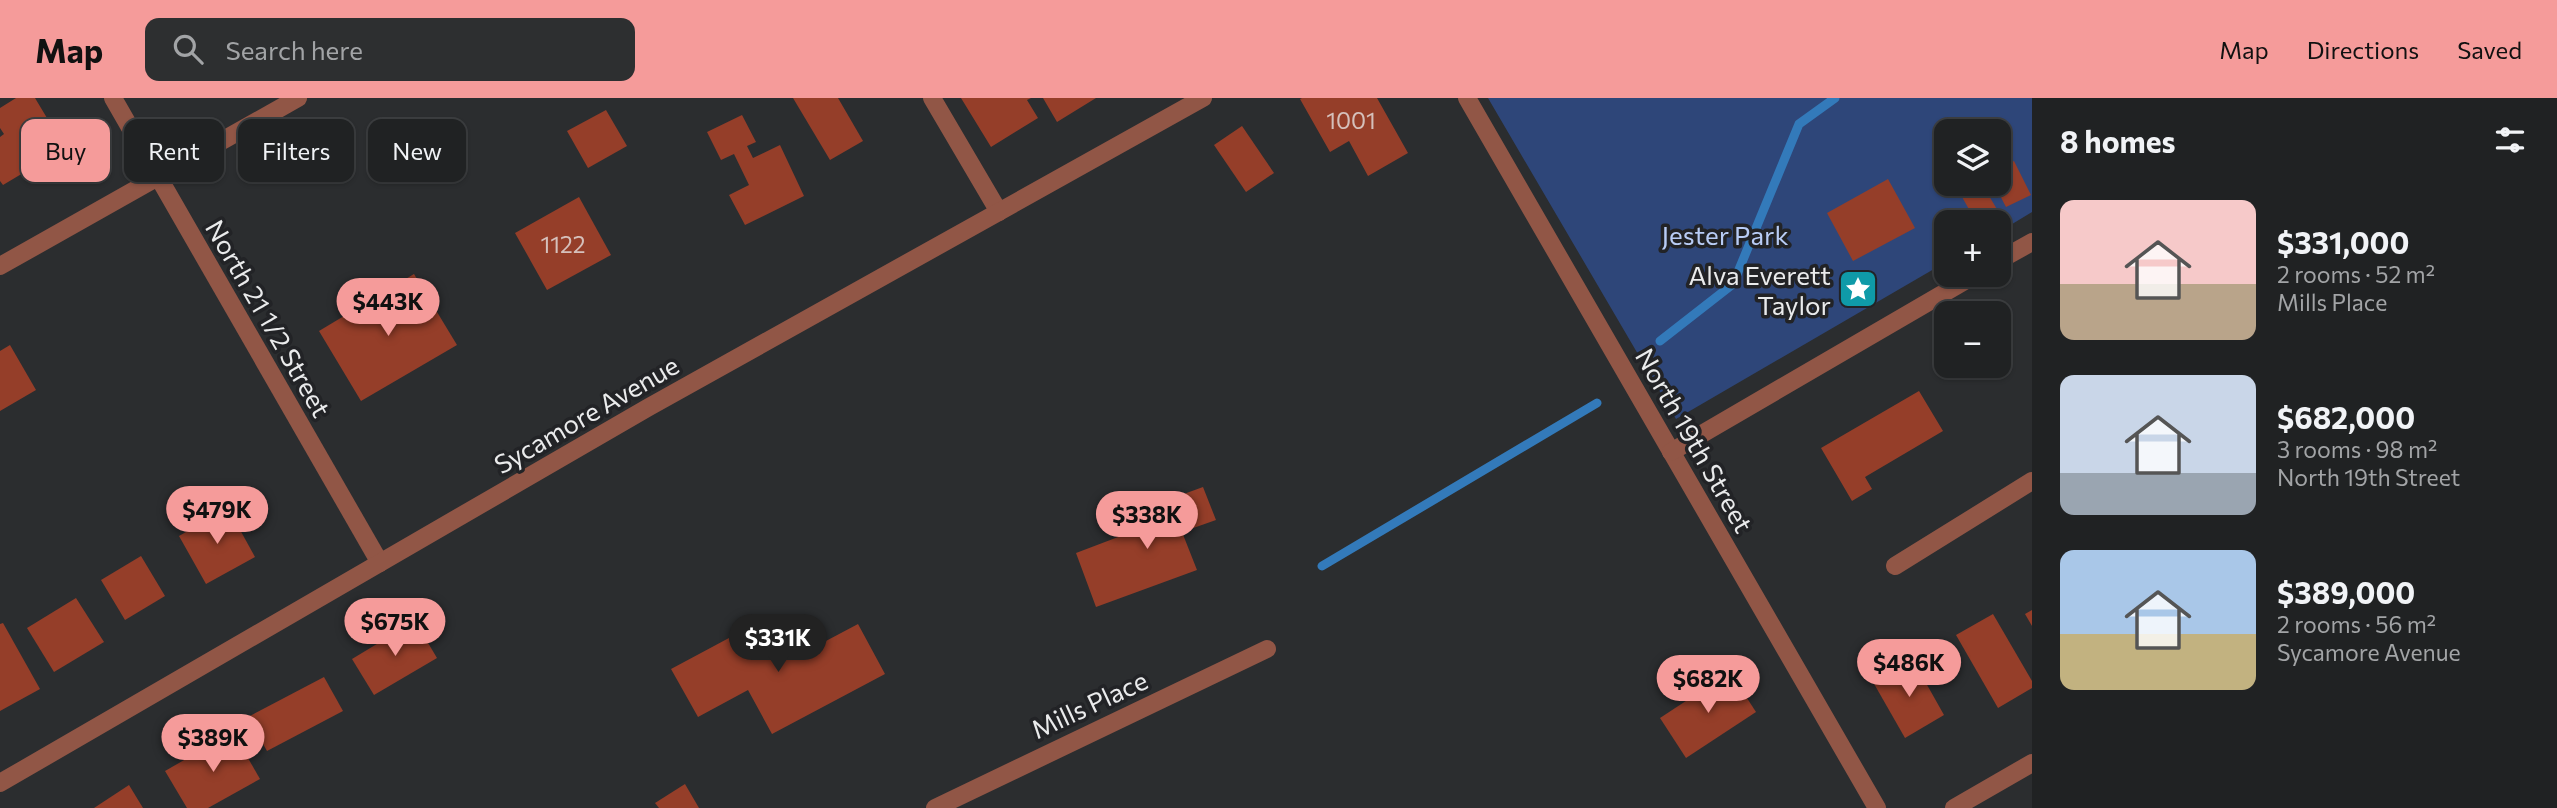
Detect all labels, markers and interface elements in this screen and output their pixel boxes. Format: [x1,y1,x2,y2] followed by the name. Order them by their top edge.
[145,18,635,81] search box
[35,29,103,70] text: Map
[169,30,207,68] icon: search
[225,34,363,65] text: Search here
[2219,35,2269,64] text: Map
[2307,35,2419,64] text: Directions
[2457,35,2522,64] text: Saved
[1326,106,1376,134] house number: 1001
[21,119,110,182] chip: Buy
[124,119,224,182] chip: Rent
[238,119,354,182] chip: Filters
[368,119,466,182] chip: New
[1934,119,2011,378] map controls
[1934,119,2011,196] button: layers
[2491,121,2529,159] icon: filters
[2060,122,2176,159] text: 8 homes
[1934,210,2011,287] button: +
[200,214,338,422] street label: North 21 1/2 Street
[1662,219,1788,250] park label: Jester Park
[2277,223,2409,260] text: $331,000
[2116,228,2200,312] icon: home
[540,230,586,258] house number: 1122
[1688,259,1831,320] place label: Alva Everett Taylor
[2277,260,2435,288] text: 2 rooms · 52 m²
[1837,268,1879,310] place icon: Alva Everett Taylor
[339,278,437,338] pin: $443K
[353,287,423,315] text: $443K
[2277,288,2387,316] text: Mills Place
[1934,301,2011,378] button: −
[1630,343,1760,537] street label: North 19th Street
[488,349,684,479] street label: Sycamore Avenue
[2277,398,2415,435] text: $682,000
[2116,403,2200,487] icon: home
[2277,435,2437,463] text: 3 rooms · 98 m²
[2277,463,2460,491] text: North 19th Street
[168,486,266,546] pin: $479K
[1098,491,1196,551] pin: $338K
[182,495,252,523] text: $479K
[1112,500,1182,528] text: $338K
[2277,573,2415,610] text: $389,000
[2116,578,2200,662] icon: home
[346,598,444,658] pin: $675K
[360,607,430,635] text: $675K
[2277,610,2436,638] text: 2 rooms · 56 m²
[729,614,827,674] pin: $331K
[745,623,811,651] text: $331K
[2277,638,2461,666] text: Sycamore Avenue
[1860,640,1958,699] pin: $486K
[1873,648,1945,676] text: $486K
[1659,656,1757,715] pin: $682K
[1026,664,1152,744] street label: Mills Place
[1673,664,1743,692] text: $682K
[164,714,262,774] pin: $389K
[177,723,249,751] text: $389K

